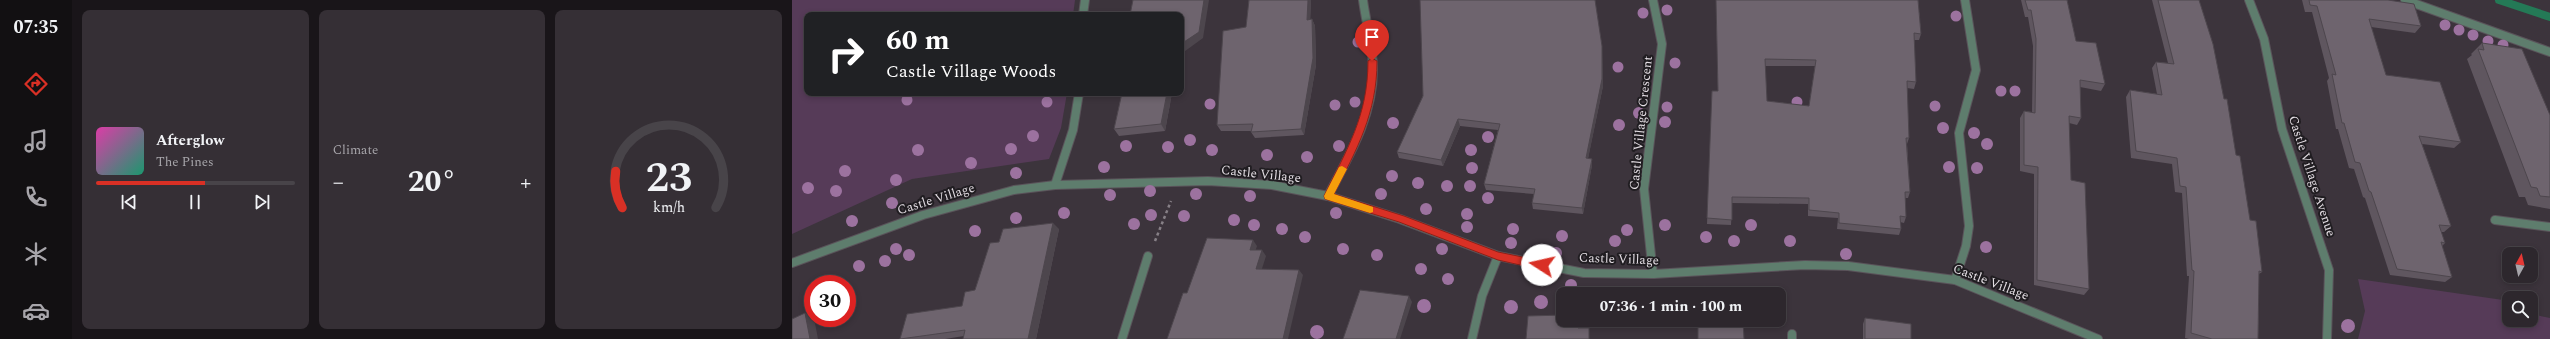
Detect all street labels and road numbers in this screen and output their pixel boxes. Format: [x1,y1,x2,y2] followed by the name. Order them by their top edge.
[1624,55,1658,191] street label: Castle Village Crescent
[2283,113,2341,239] street label: Castle Village Avenue
[1220,160,1302,188] street label: Castle Village
[895,178,977,220] street label: Castle Village
[1579,248,1659,270] street label: Castle Village
[1950,258,2032,306] street label: Castle Village

